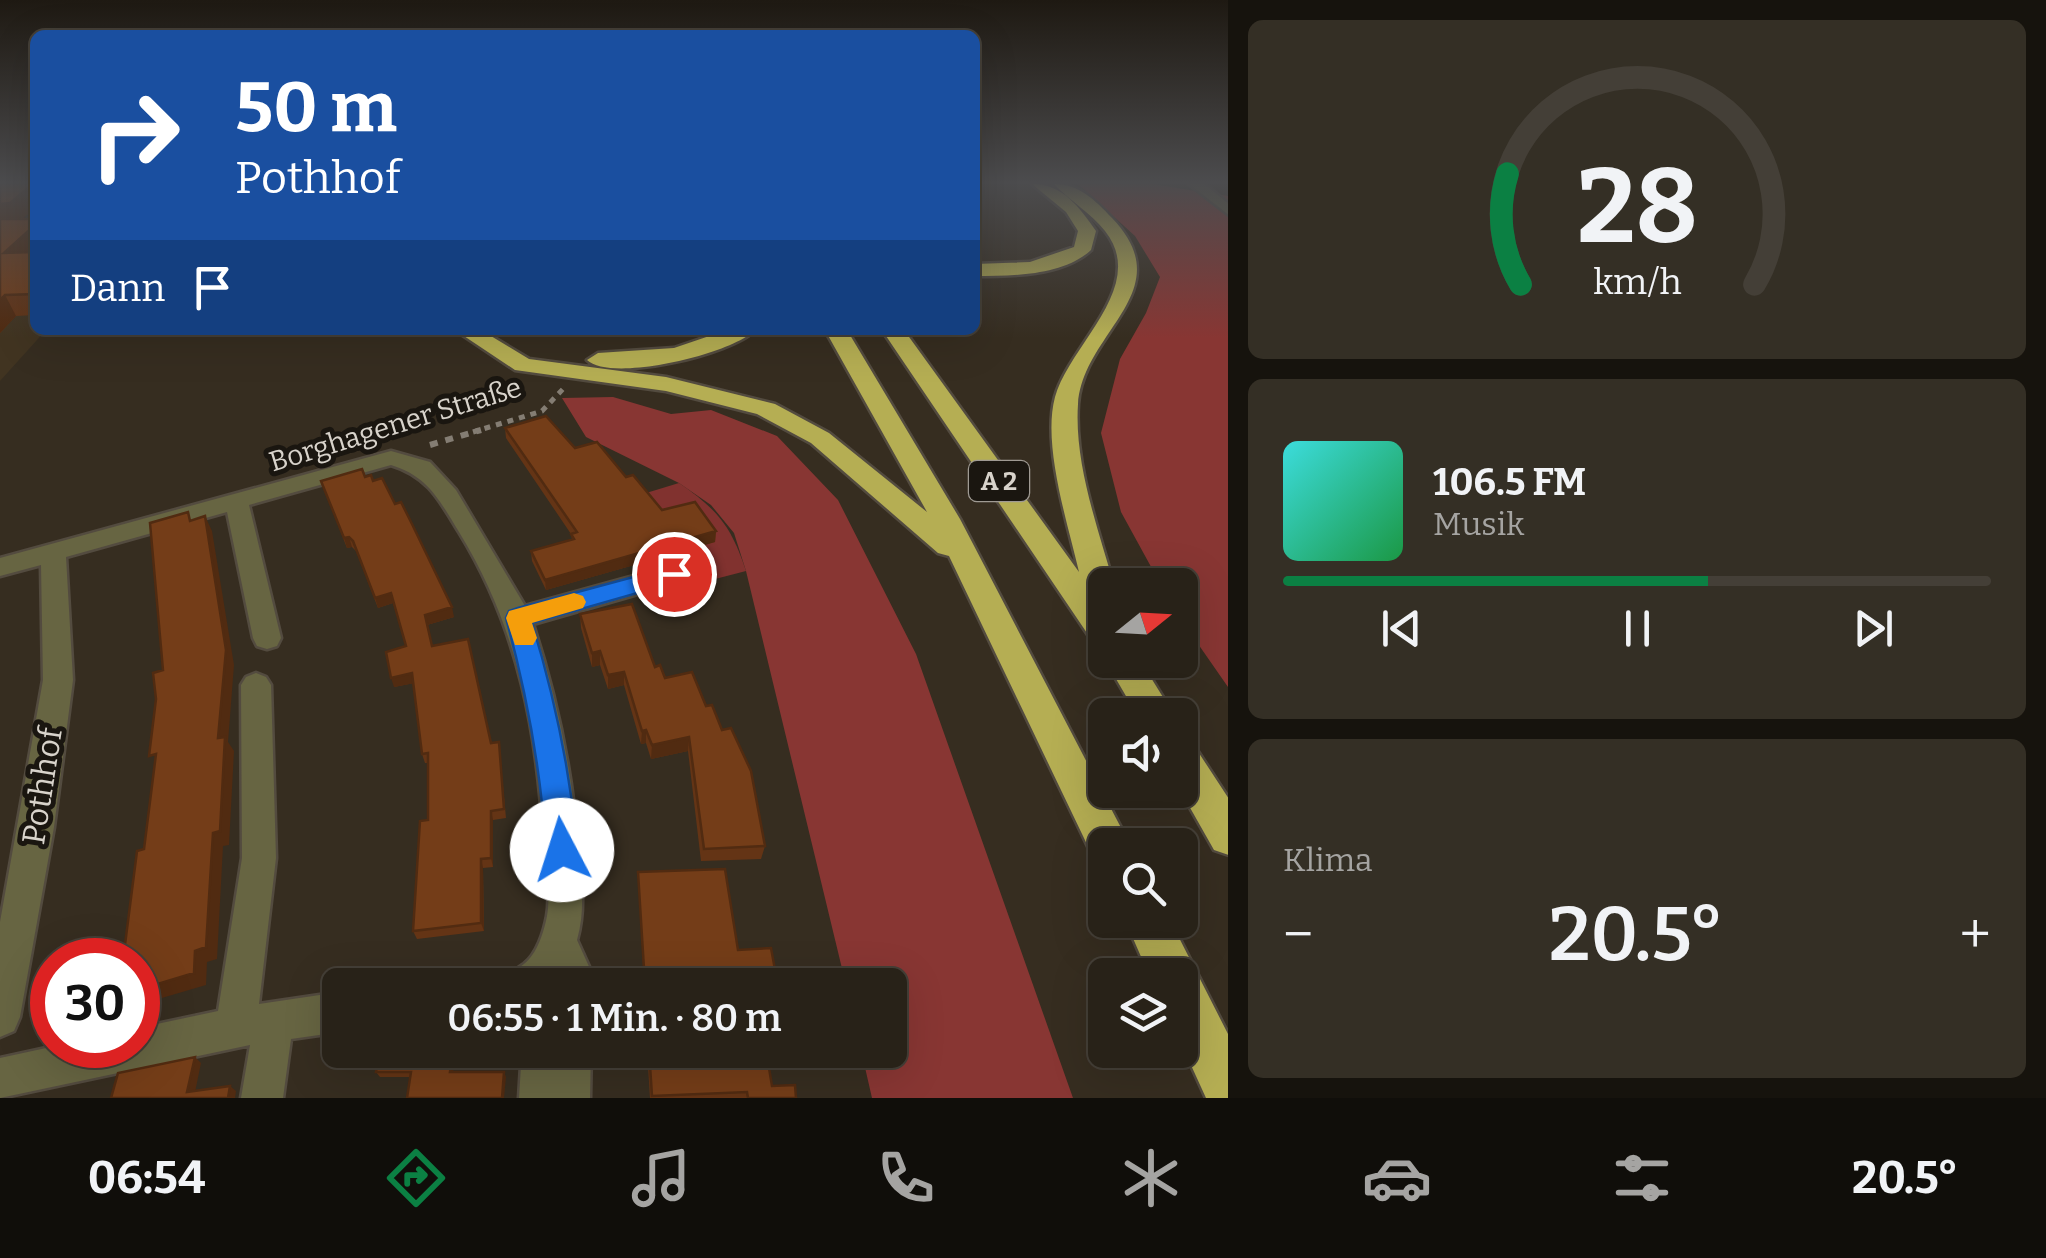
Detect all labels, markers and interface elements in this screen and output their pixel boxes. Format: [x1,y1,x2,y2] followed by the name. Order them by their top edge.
[235,66,397,150] text: 50 m
[70,70,200,200] icon: right
[1576,145,1698,270] text: 28
[235,151,400,205] text: Pothhof
[185,260,240,315] icon: arrive
[1593,261,1681,303] text: km/h
[70,265,165,311] text: Dann
[265,370,525,479] street label: Borghagener Straße
[1433,459,1586,505] text: 106.5 FM
[969,461,1029,501] road number: A 2
[1433,505,1524,543] text: Musik
[632,532,717,617] pin
[647,547,702,602] icon: arrive
[1088,568,1198,678] north arrow
[1088,568,1198,1068] map controls
[1374,601,1429,656] icon: previous
[1610,601,1665,656] icon: pause
[1846,601,1901,656] icon: next
[1088,698,1198,808] button: sound
[14,723,70,847] street label: Pothhof
[510,798,614,902] position arrow
[1088,828,1198,938] button: search
[1283,841,1372,879] text: Klima
[1549,890,1724,980] text: 20.5°
[1283,902,1313,968] text: −
[1960,902,1991,968] text: +
[30,938,160,1068] speed limit sign: 30
[1088,958,1198,1068] button: layers
[447,995,782,1041] text: 06:55 · 1 Min. · 80 m
[381,1143,451,1213] icon: directions
[626,1143,696,1213] icon: music
[871,1143,941,1213] icon: phone
[1116,1143,1186,1213] icon: climate
[1362,1143,1432,1213] icon: car
[1607,1143,1677,1213] icon: filters
[88,1151,205,1205] text: 06:54
[1852,1151,1958,1205] text: 20.5°

